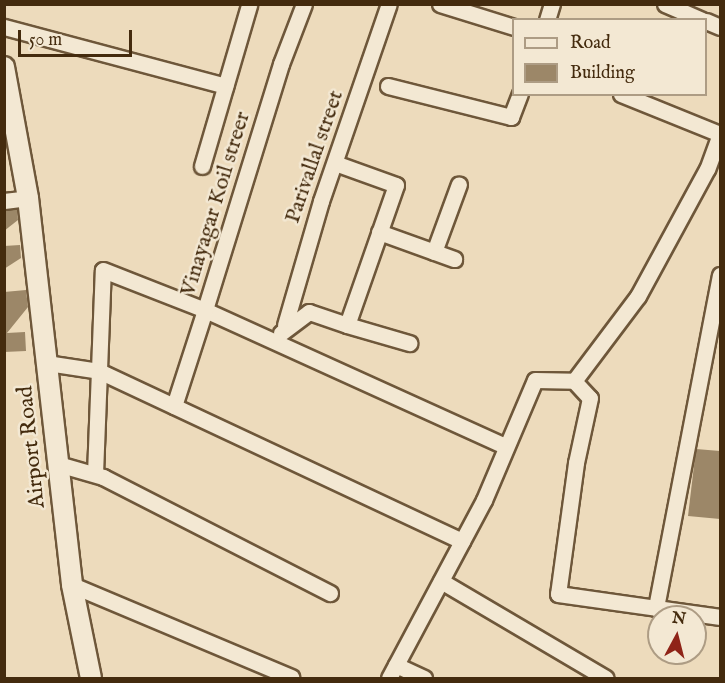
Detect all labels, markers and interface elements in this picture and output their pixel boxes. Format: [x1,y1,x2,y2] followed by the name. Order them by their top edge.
[21,18,135,56] scale bar
[512,18,707,96] legend
[29,29,62,52] text: 50 m
[570,32,611,55] text: Road
[570,62,635,85] text: Building
[280,87,350,227] street label: Parivallal street
[175,108,257,300] street label: Vinayagar Koil streer
[12,385,52,509] street label: Airport Road
[647,605,707,665] north arrow
[671,608,687,630] text: N

